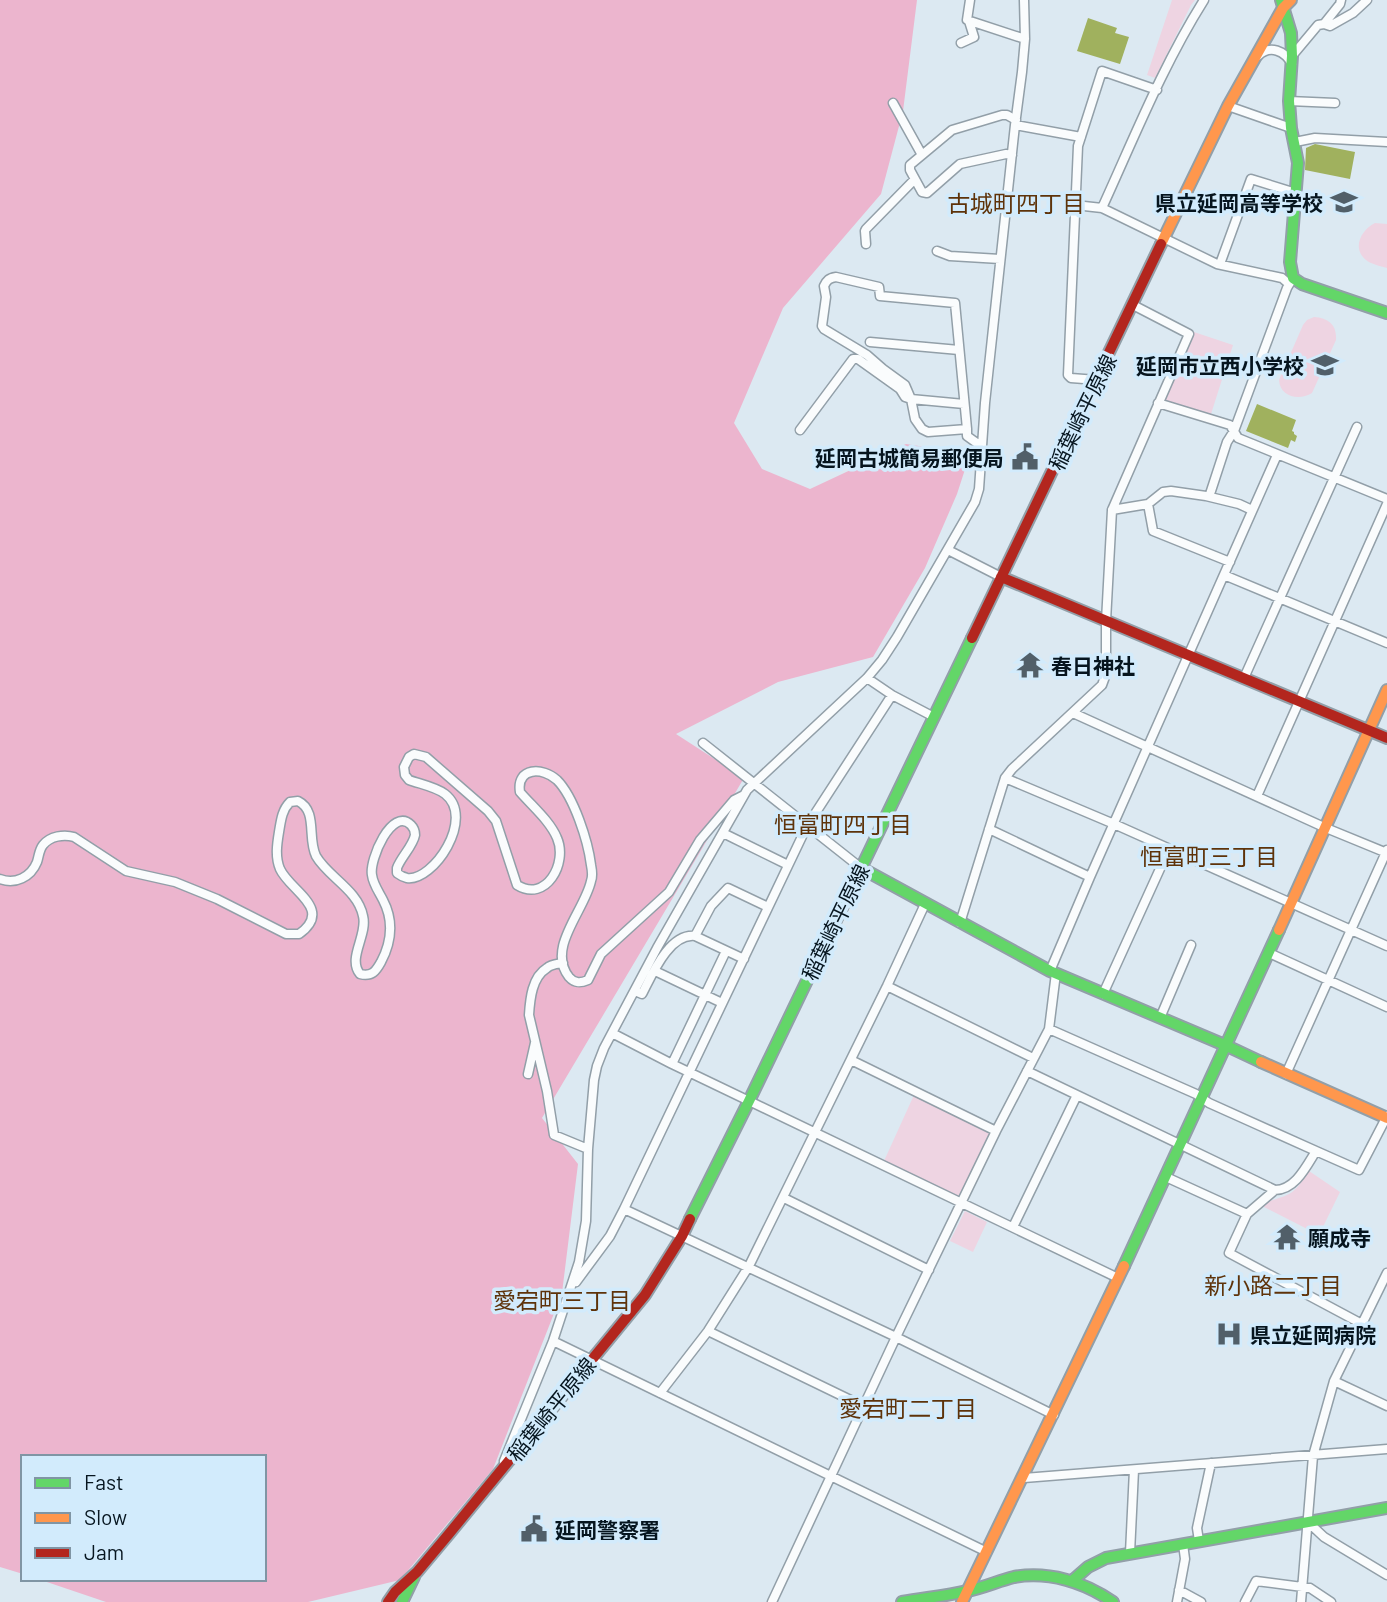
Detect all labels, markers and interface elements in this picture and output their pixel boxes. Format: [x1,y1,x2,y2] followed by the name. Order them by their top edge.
[1329,187,1359,217] school or university icon: 県立延岡高等学校
[947,189,1085,217] district label: 古城町四丁目
[1155,190,1323,215] place label: 県立延岡高等学校
[1043,350,1121,474] street label: 稲葉崎平原線
[1310,350,1340,380] school or university icon: 延岡市立西小学校
[1136,353,1304,378] place label: 延岡市立西小学校
[1010,442,1040,472] public building icon: 延岡古城簡易郵便局
[815,445,1004,470] place label: 延岡古城簡易郵便局
[1015,650,1045,680] temple icon: 春日神社
[1051,653,1135,678] place label: 春日神社
[774,810,912,838] district label: 恒富町四丁目
[1140,842,1278,870] district label: 恒富町三丁目
[796,860,874,984] street label: 稲葉崎平原線
[1272,1222,1302,1252] temple icon: 願成寺
[1308,1225,1371,1250] place label: 願成寺
[1204,1271,1342,1299] district label: 新小路二丁目
[493,1286,631,1314] district label: 愛宕町三丁目
[1214,1319,1244,1349] hospital icon: 県立延岡病院
[1250,1322,1376,1347] place label: 県立延岡病院
[502,1352,600,1466] street label: 稲葉崎平原線
[839,1394,977,1422] district label: 愛宕町二丁目
[21,1455,266,1581] legend
[84,1469,124,1494] text: Fast
[84,1504,127,1529] text: Slow
[519,1514,549,1544] public building icon: 延岡警察署
[555,1517,660,1542] place label: 延岡警察署
[84,1539,124,1564] text: Jam

